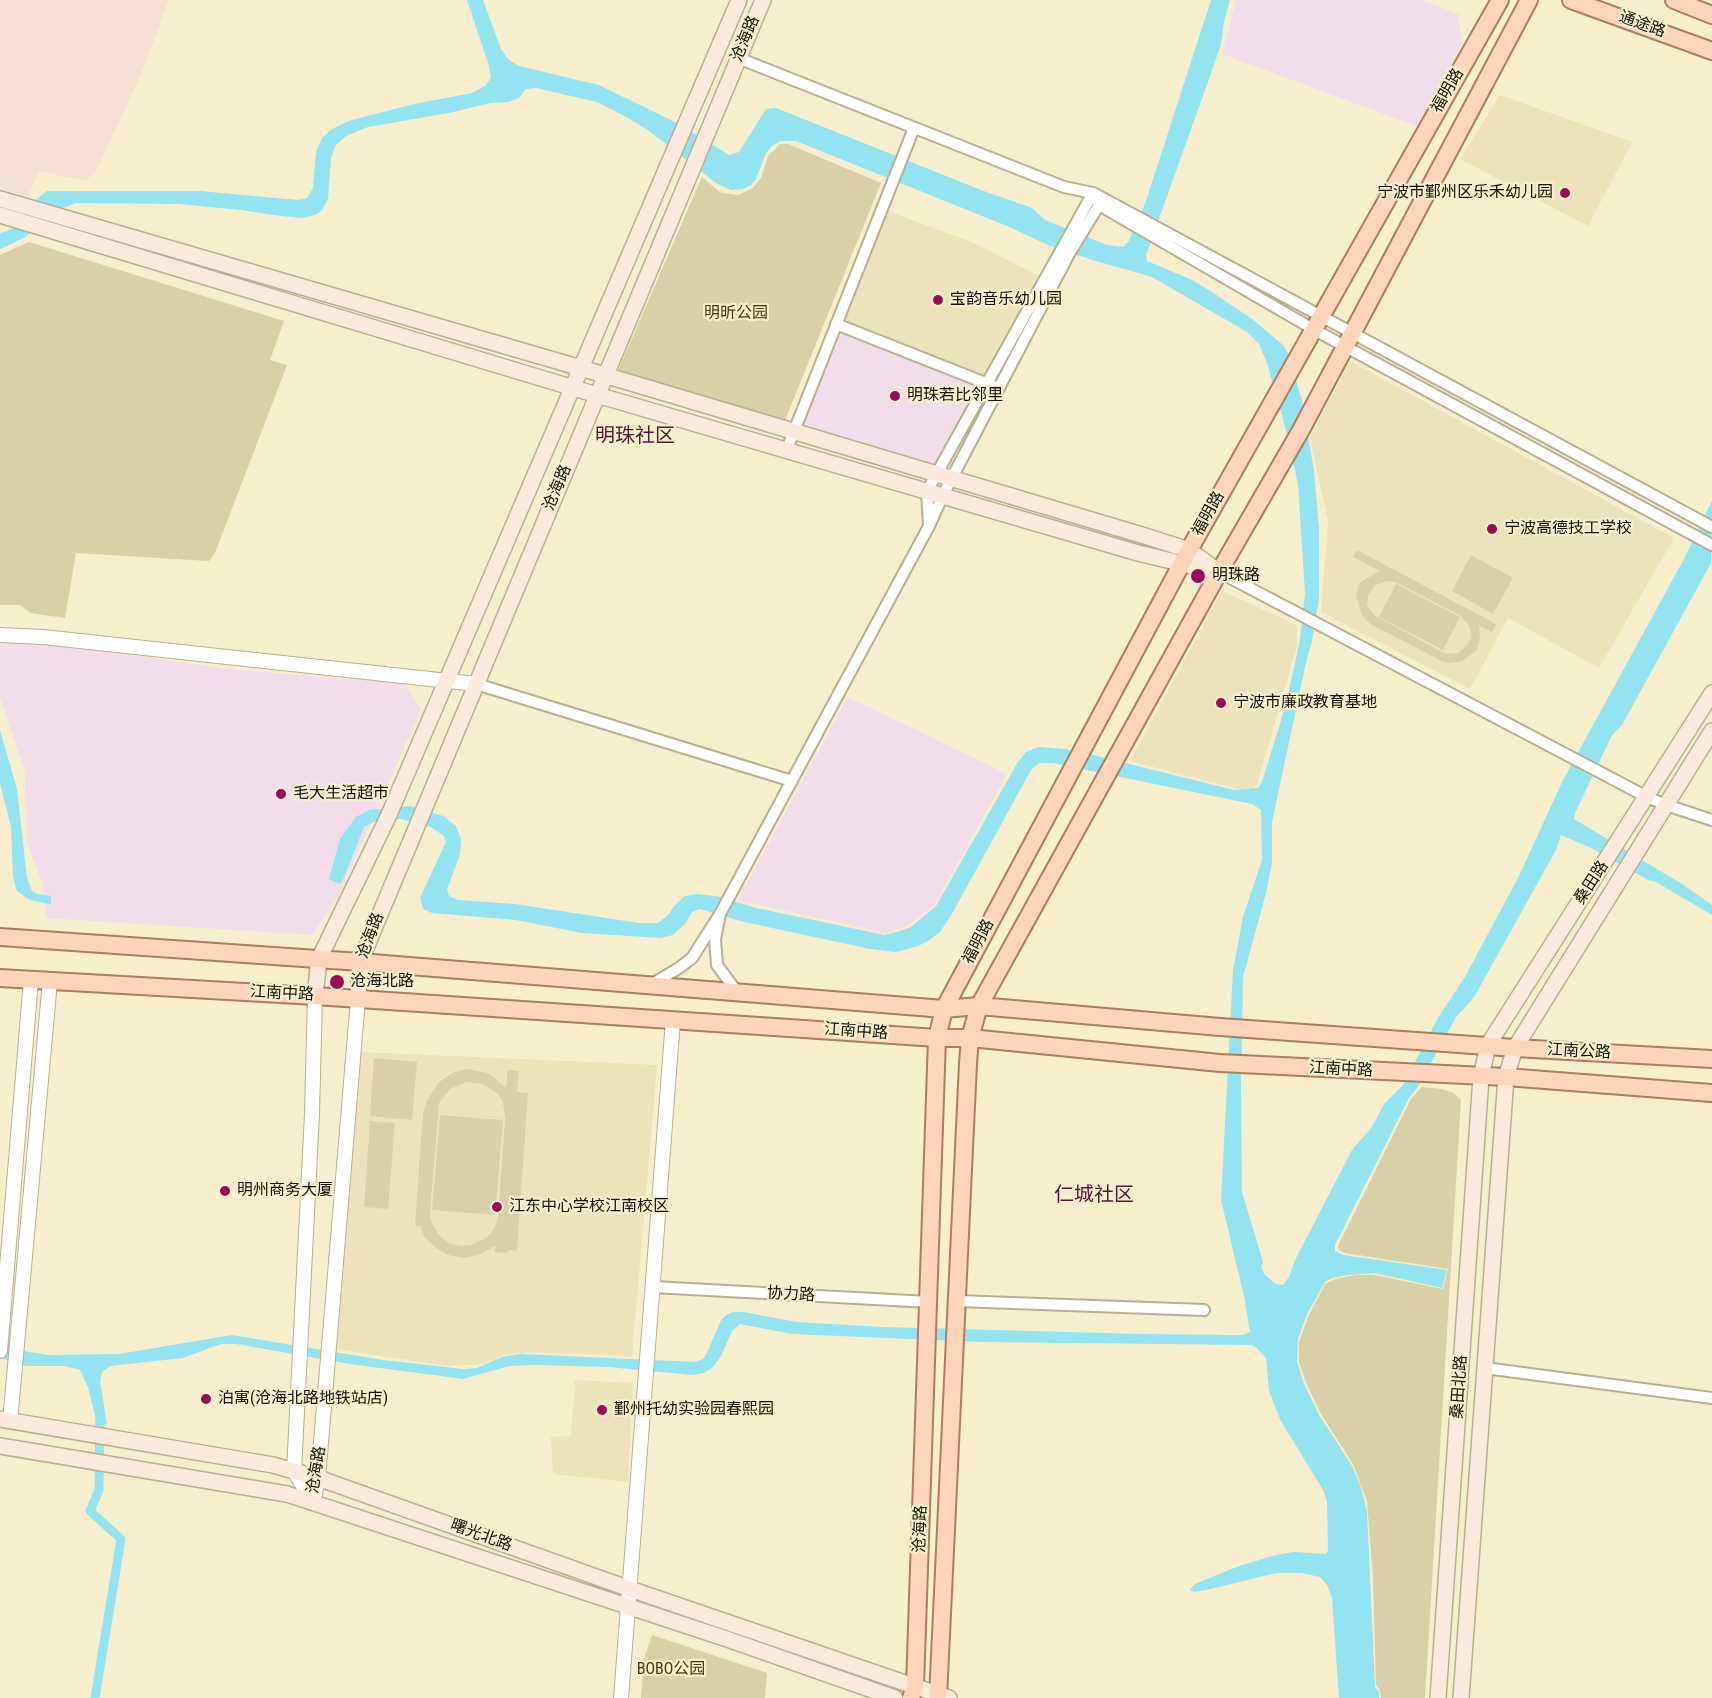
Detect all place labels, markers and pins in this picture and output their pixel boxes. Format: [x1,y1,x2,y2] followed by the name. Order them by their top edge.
[1377,183,1553,203] place label: 宁波市鄞州区乐禾幼儿园
[1558,186,1572,200] marker: 宁波市鄞州区乐禾幼儿园
[950,290,1062,310] place label: 宝韵音乐幼儿园
[931,293,945,307] marker: 宝韵音乐幼儿园
[907,386,1003,406] place label: 明珠若比邻里
[888,389,902,403] marker: 明珠若比邻里
[1504,519,1632,539] place label: 宁波高德技工学校
[1485,522,1499,536] marker: 宁波高德技工学校
[1212,566,1260,586] place label: 明珠路
[1189,567,1207,585] marker: 明珠路
[1233,693,1377,713] place label: 宁波市廉政教育基地
[1214,696,1228,710] marker: 宁波市廉政教育基地
[293,784,389,804] place label: 毛大生活超市
[274,787,288,801] marker: 毛大生活超市
[350,972,414,992] place label: 沧海北路
[328,973,346,991] marker: 沧海北路
[237,1181,333,1201] place label: 明州商务大厦
[218,1184,232,1198] marker: 明州商务大厦
[509,1197,669,1217] place label: 江东中心学校江南校区
[490,1200,504,1214] marker: 江东中心学校江南校区
[218,1389,388,1409] place label: 泊寓(沧海北路地铁站店)
[199,1392,213,1406] marker: 泊寓(沧海北路地铁站店)
[614,1400,774,1420] place label: 鄞州托幼实验园春熙园
[595,1403,609,1417] marker: 鄞州托幼实验园春熙园

